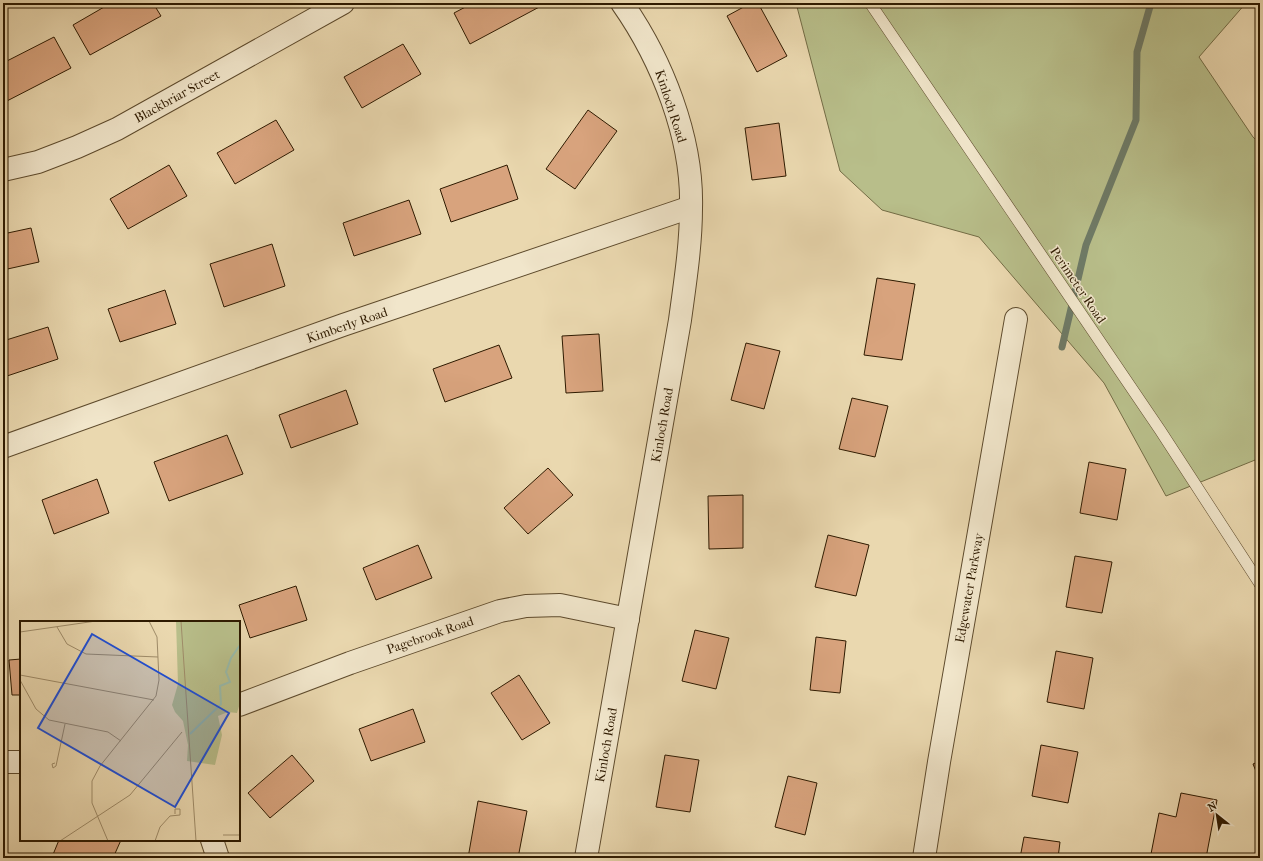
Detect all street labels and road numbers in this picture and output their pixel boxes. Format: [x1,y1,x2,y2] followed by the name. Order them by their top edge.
[132,66,223,126] street label: Blackbriar Street
[652,68,690,145] street label: Kinloch Road
[1047,244,1110,327] street label: Perimeter Road
[305,304,390,346] street label: Kimberly Road
[648,386,676,464] street label: Kinloch Road
[952,531,986,644] street label: Edgewater Parkway
[385,613,476,657] street label: Pagebrook Road
[592,706,620,784] street label: Kinloch Road

